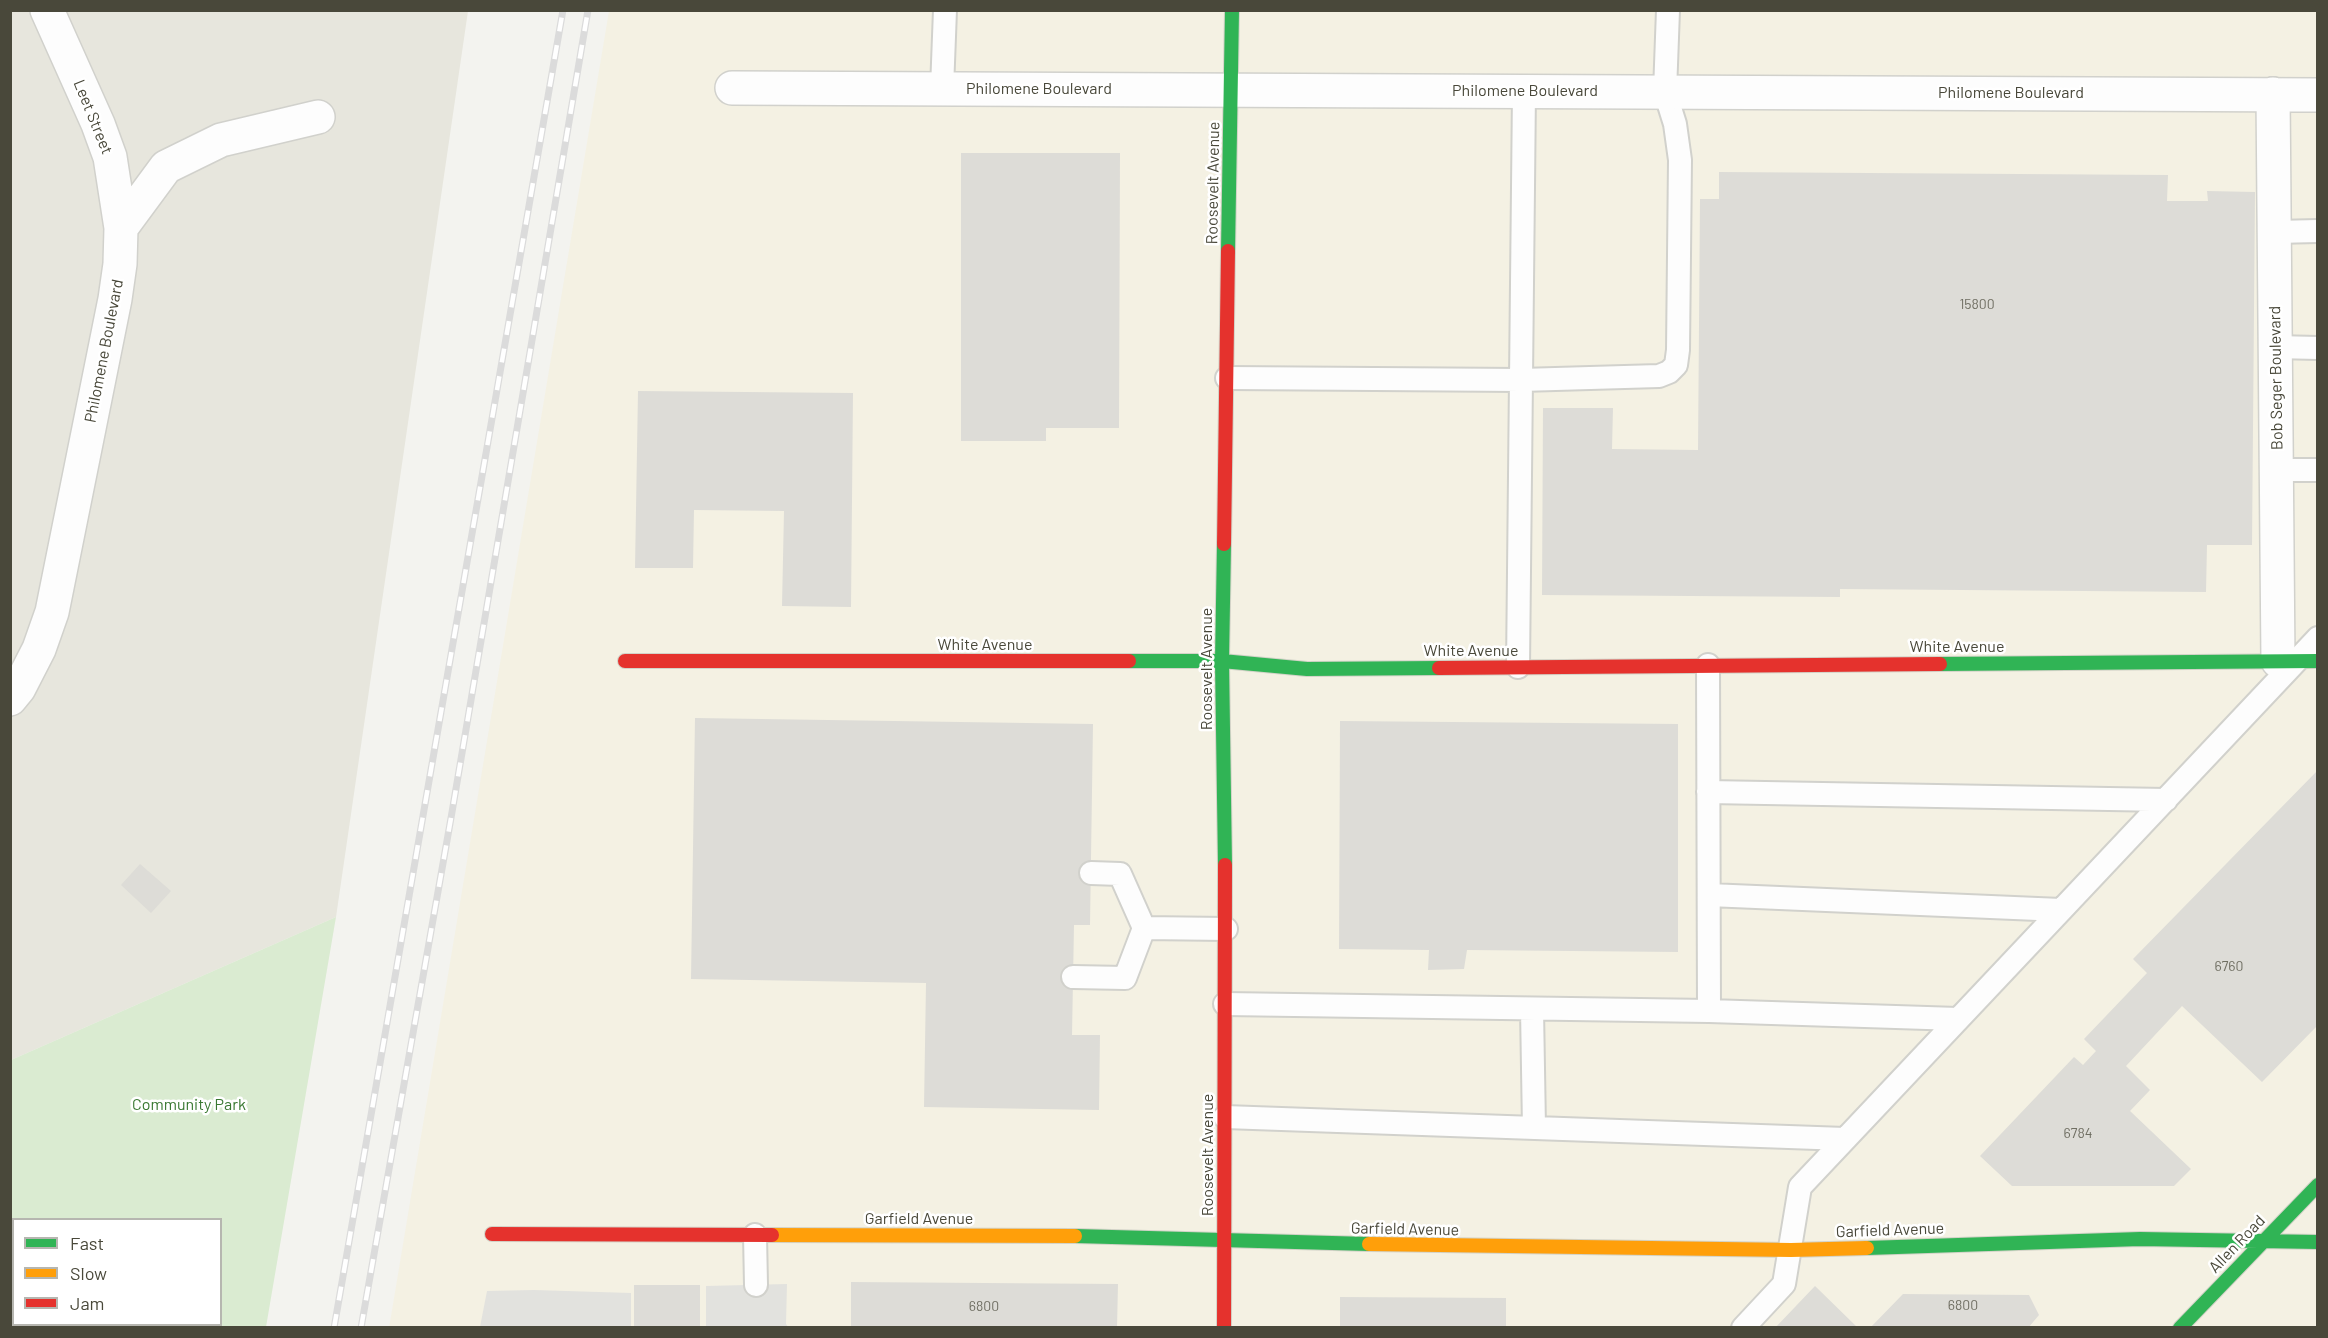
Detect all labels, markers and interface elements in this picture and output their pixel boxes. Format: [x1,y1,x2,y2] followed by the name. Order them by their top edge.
[69,77,117,157] street label: Leet Street
[966,79,1112,99] street label: Philomene Boulevard
[1452,81,1598,101] street label: Philomene Boulevard
[1938,83,2084,103] street label: Philomene Boulevard
[1202,122,1224,244] street label: Roosevelt Avenue
[81,278,127,424] street label: Philomene Boulevard
[1959,296,1995,312] house number: 15800
[2265,306,2287,450] street label: Bob Seger Boulevard
[1197,608,1217,730] street label: Roosevelt Avenue
[938,635,1032,655] street label: White Avenue
[1910,637,2004,657] street label: White Avenue
[1424,641,1518,661] street label: White Avenue
[2215,958,2243,974] house number: 6760
[1198,1094,1218,1216] street label: Roosevelt Avenue
[132,1095,246,1115] park label: Community Park
[2064,1125,2092,1141] house number: 6784
[865,1209,973,1229] street label: Garfield Avenue
[2205,1211,2269,1277] street label: Allen Road
[12,1218,222,1326] legend
[1351,1218,1459,1240] street label: Garfield Avenue
[1835,1219,1945,1241] street label: Garfield Avenue
[70,1232,104,1254] text: Fast
[70,1262,107,1284] text: Slow
[70,1292,104,1314] text: Jam
[1948,1297,1978,1313] house number: 6800
[969,1298,999,1314] house number: 6800

